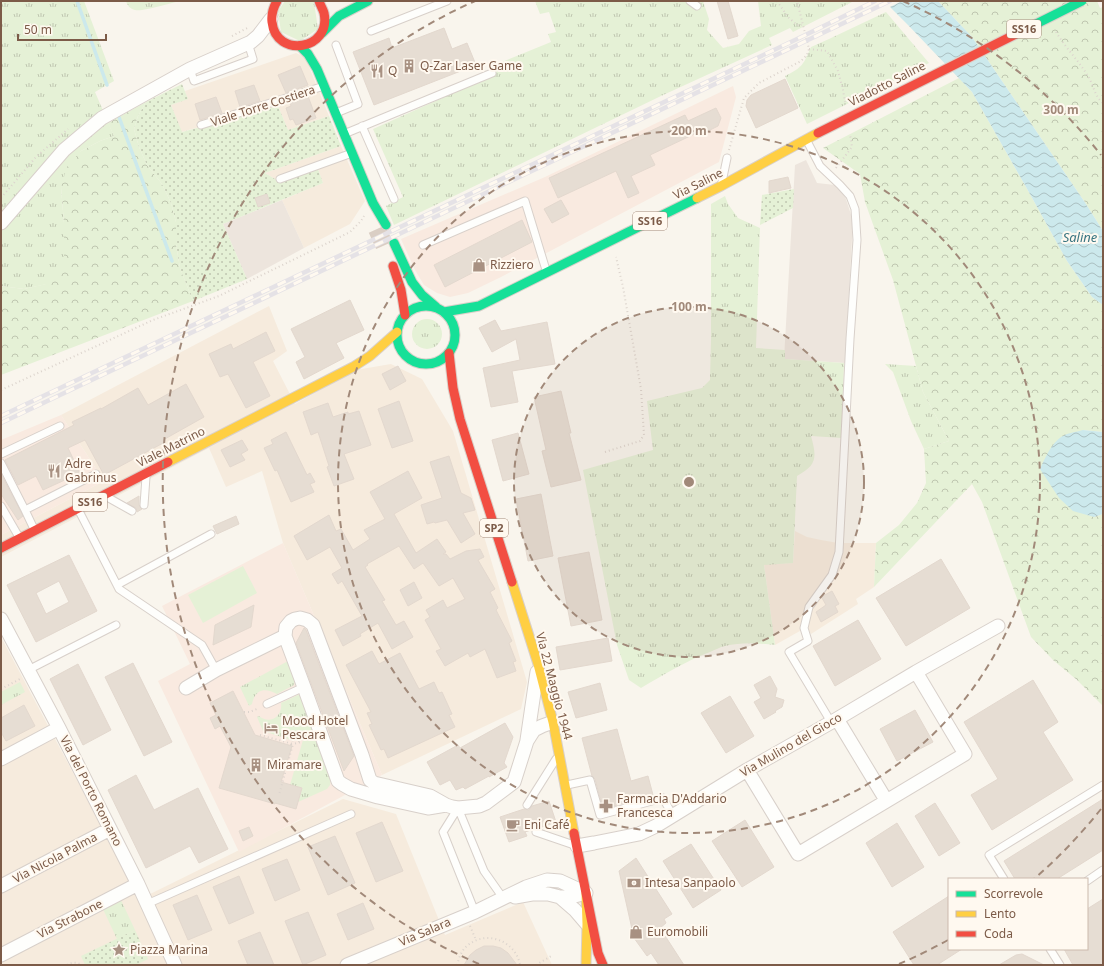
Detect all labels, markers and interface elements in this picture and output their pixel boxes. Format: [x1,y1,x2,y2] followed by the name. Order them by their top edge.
[18,16,106,42] scale bar
[1007,20,1041,38] road number: SS16
[24,21,52,38] text: 50 m
[420,57,522,74] place label: Q-Zar Laser Game
[845,57,928,110] street label: Viadotto Saline
[401,58,417,74] building icon: Q-Zar Laser Game
[388,62,397,79] place label: Q
[369,63,385,79] restaurant icon: Q
[208,81,317,130] street label: Viale Torre Costiera
[1043,101,1079,118] text: 300 m
[671,122,707,139] text: 200 m
[670,164,726,203] street label: Via Saline
[633,212,667,230] road number: SS16
[1063,228,1098,246] water label: Saline
[490,256,534,273] place label: Rizziero
[471,257,487,273] shop icon: Rizziero
[671,298,707,315] text: 100 m
[134,422,208,471] street label: Viale Matrino
[65,455,117,486] place label: Adre Gabrinus
[46,463,62,479] restaurant icon: Adre Gabrinus
[682,475,696,489] centre of rings
[73,493,107,511] road number: SS16
[480,519,508,537] road number: SP2
[532,630,577,741] street label: Via 22 Maggio 1944
[737,708,845,781] street label: Via Mulino del Gioco
[282,712,348,743] place label: Mood Hotel Pescara
[263,720,279,736] hotel icon: Mood Hotel Pescara
[56,733,127,849] street label: Via del Porto Romano
[267,756,322,773] place label: Miramare
[248,757,264,773] building icon: Miramare
[617,790,727,821] place label: Farmacia D'Addario Francesca
[598,798,614,814] pharmacy icon: Farmacia D'Addario Francesca
[524,816,570,833] place label: Eni Café
[505,817,521,833] cafe icon: Eni Café
[10,828,100,887] street label: Via Nicola Palma
[645,874,736,891] place label: Intesa Sanpaolo
[626,875,642,891] bank icon: Intesa Sanpaolo
[948,878,1088,950] legend
[984,885,1043,902] text: Scorrevole
[34,895,106,942] street label: Via Strabone
[984,905,1016,922] text: Lento
[396,913,453,950] street label: Via Salara
[647,923,708,940] place label: Euromobili
[628,924,644,940] shop icon: Euromobili
[984,925,1013,942] text: Coda
[130,941,208,958] place label: Piazza Marina
[111,942,127,958] place icon: Piazza Marina

